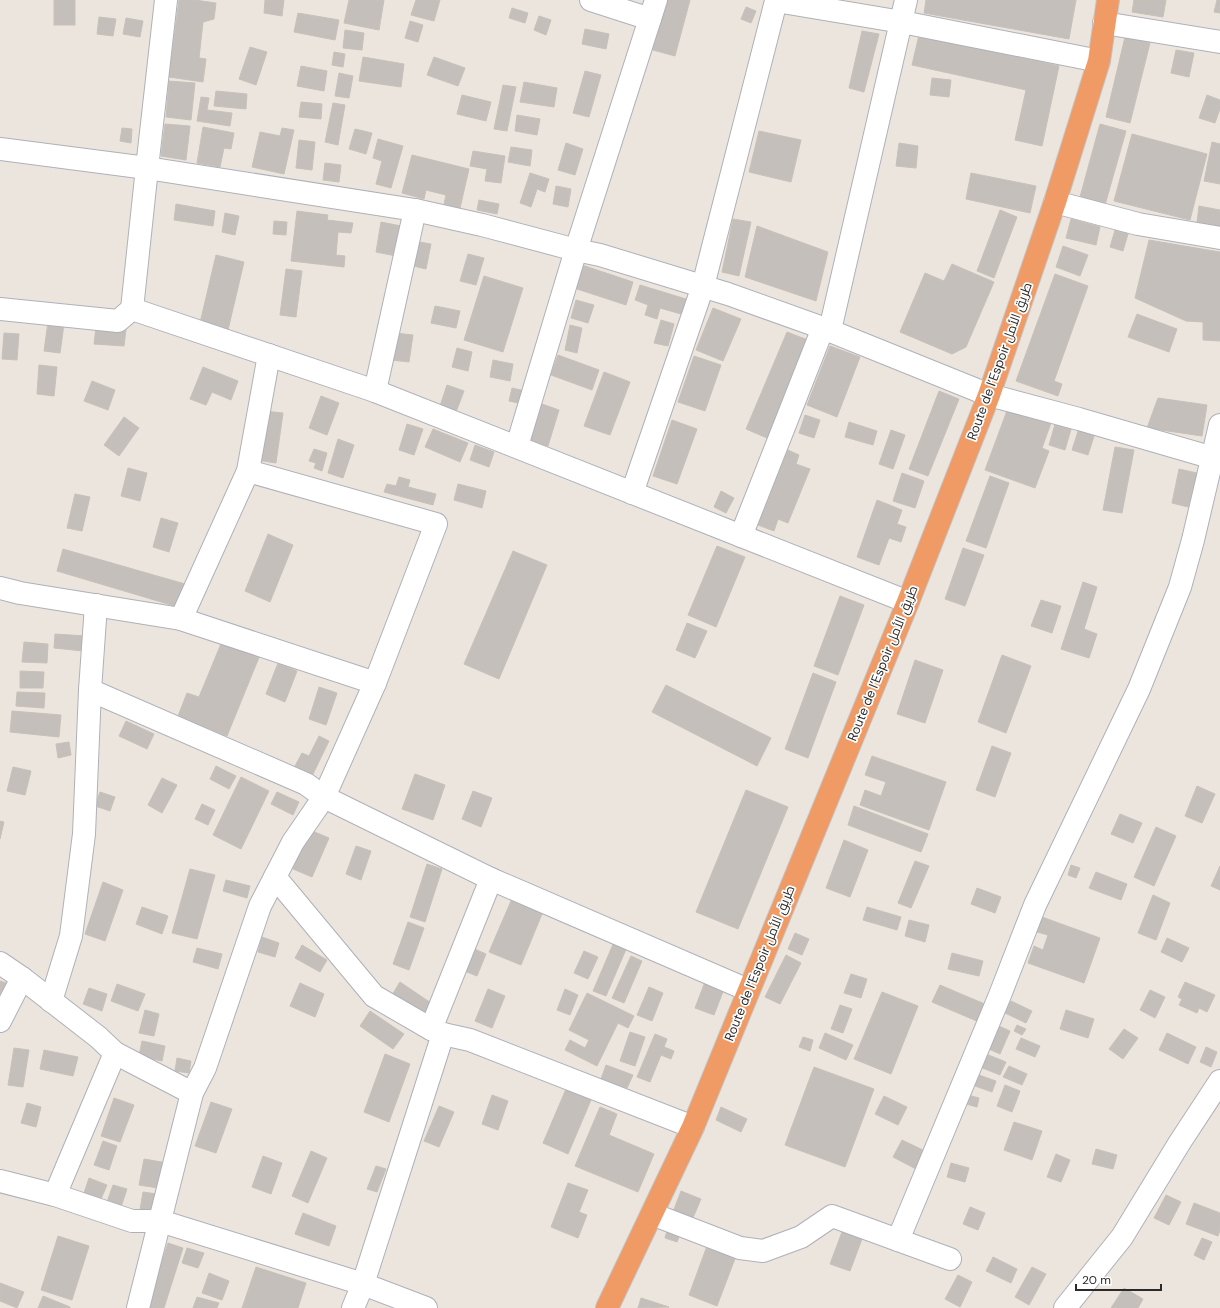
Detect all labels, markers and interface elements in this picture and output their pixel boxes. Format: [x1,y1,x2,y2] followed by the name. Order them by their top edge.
[963,280,1036,442] street label: Route de l’Espoir طريق الأمل
[843,583,922,744] street label: Route de l’Espoir طريق الأمل
[720,883,799,1044] street label: Route de l’Espoir طريق الأمل
[1076,1266,1161,1292] scale bar
[1082,1272,1111,1288] text: 20 m

